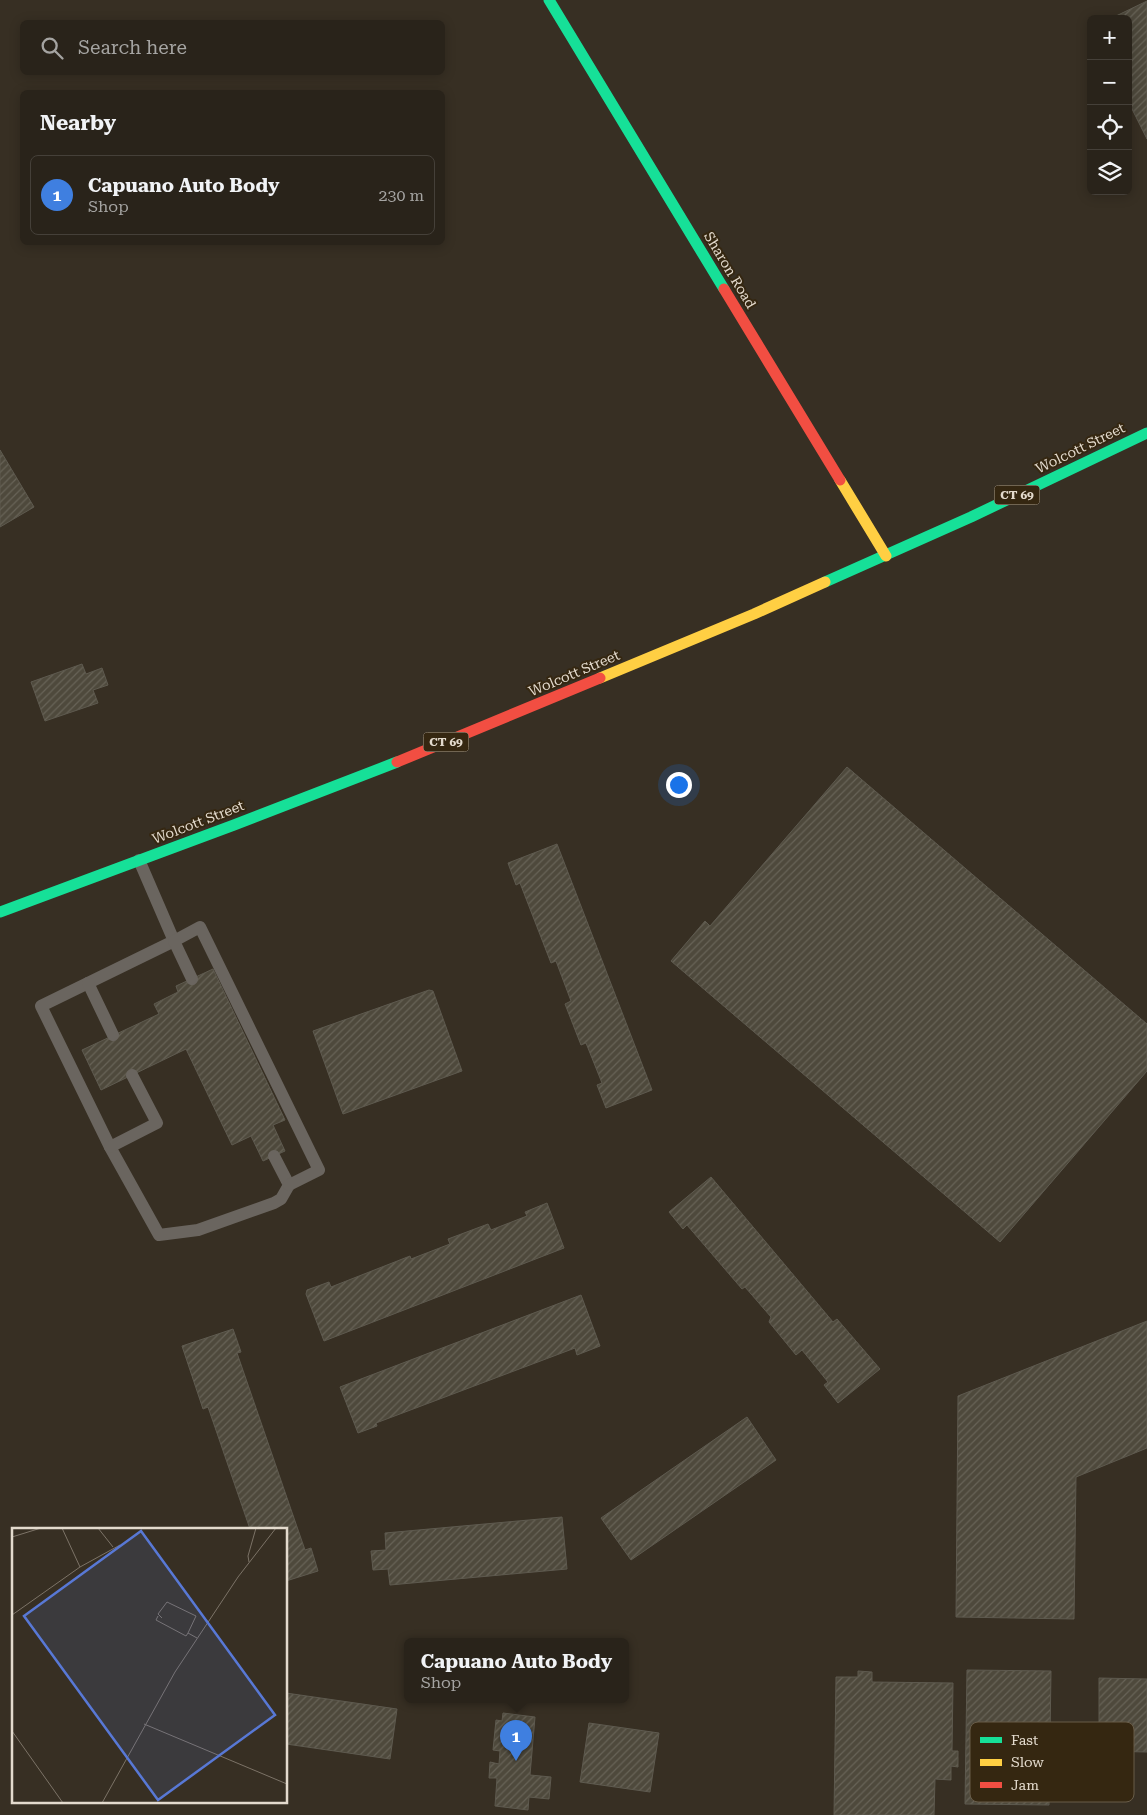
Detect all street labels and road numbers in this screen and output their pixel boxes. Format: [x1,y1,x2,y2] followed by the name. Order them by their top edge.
[701,229,759,311] street label: Sharon Road
[1033,419,1127,477] street label: Wolcott Street
[994,486,1040,504] road number: CT 69
[526,647,622,699] street label: Wolcott Street
[424,732,468,752] road number: CT 69
[150,797,246,847] street label: Wolcott Street

